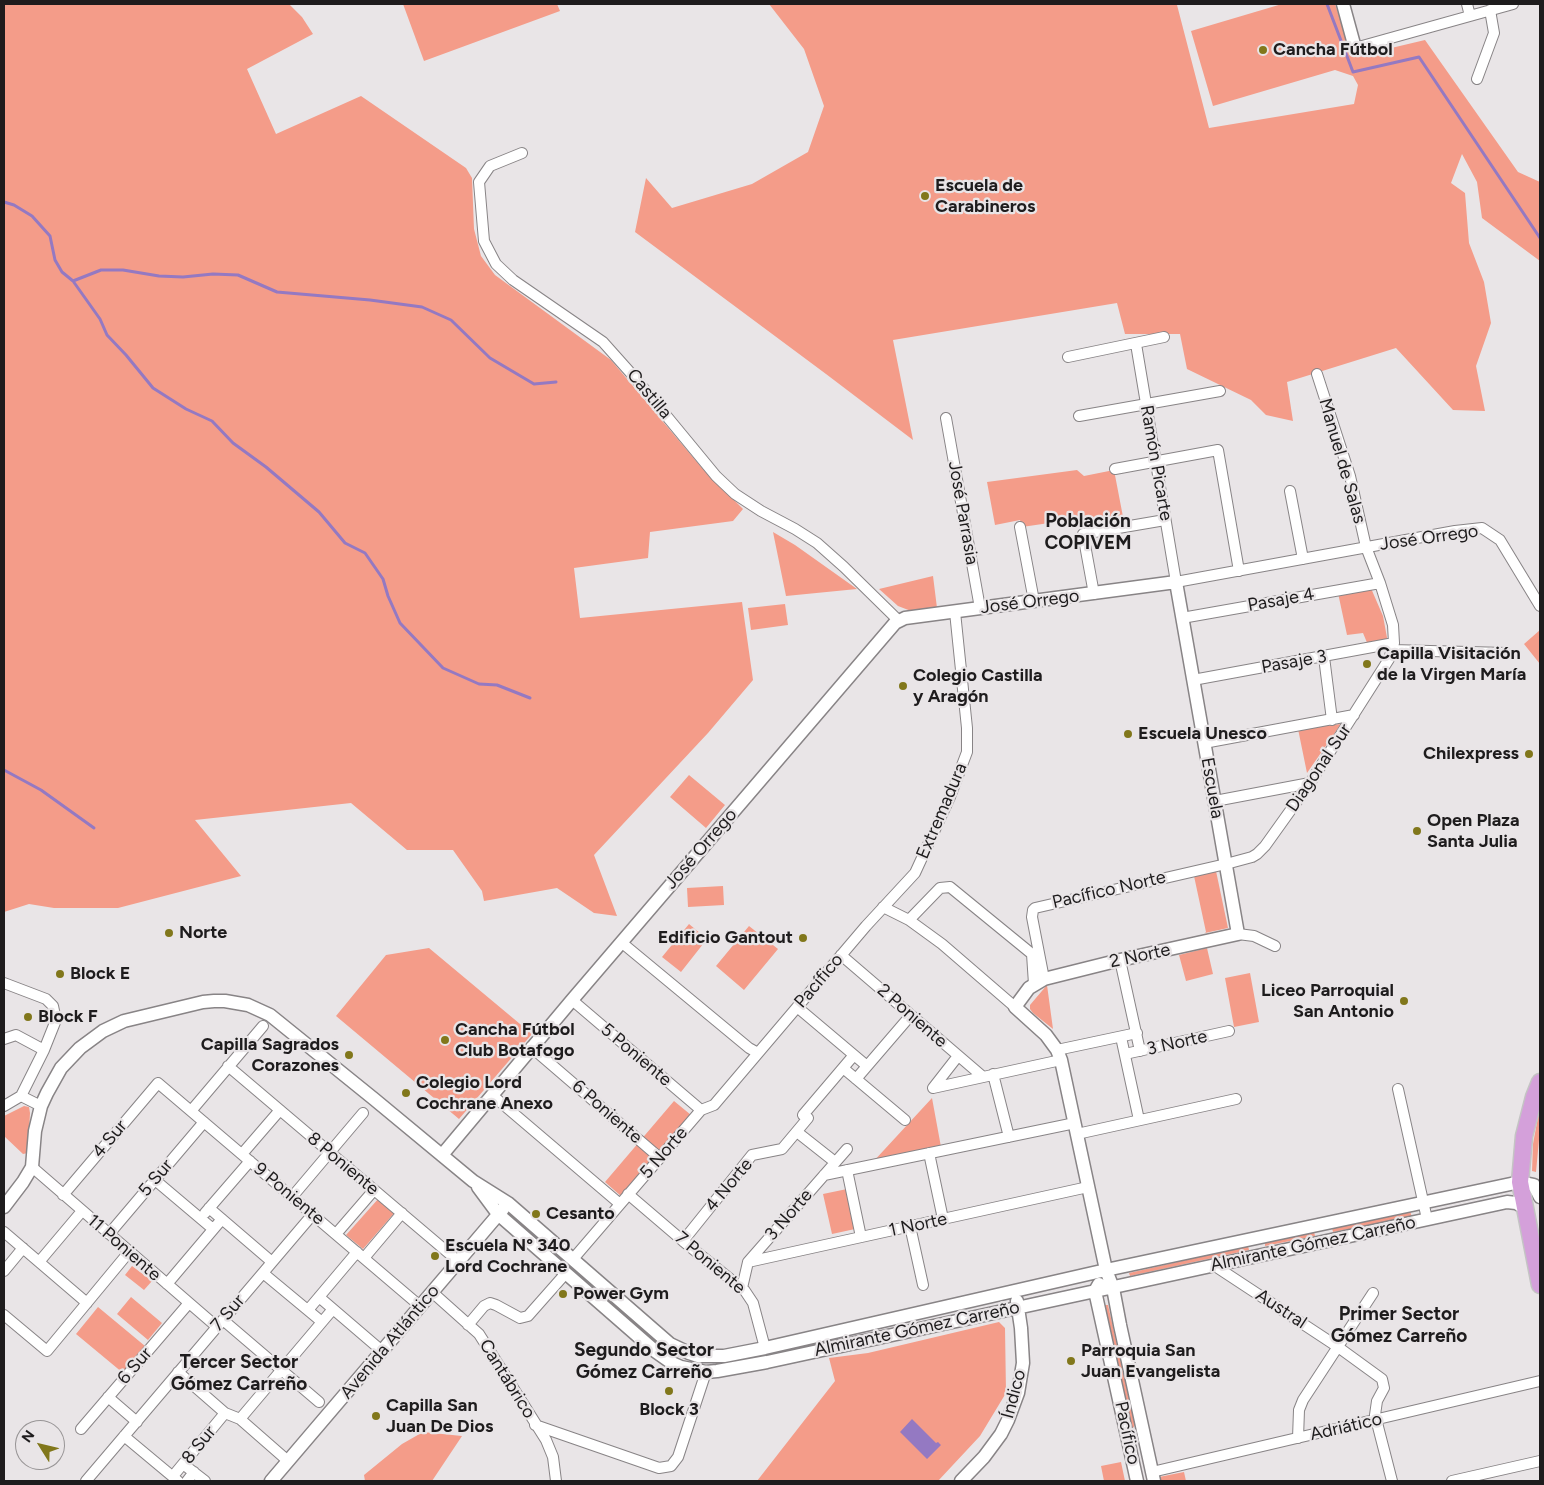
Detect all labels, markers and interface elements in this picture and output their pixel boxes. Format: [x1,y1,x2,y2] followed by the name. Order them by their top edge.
[1273,39,1393,61] place label: Cancha Fútbol
[1257,44,1269,56] marker: Cancha Fútbol
[935,175,1035,218] place label: Escuela de Carabineros
[919,190,931,202] marker: Escuela de Carabineros
[622,365,676,423] street label: Castilla
[1314,396,1370,526] street label: Manuel de Salas
[1135,404,1177,522] street label: Ramón Picarte
[943,459,983,567] street label: José Parrasia
[1045,510,1131,554] district label: Población COPIVEM
[1378,520,1480,556] street label: José Orrego
[1246,584,1316,616] street label: Pasaje 4
[979,585,1081,619] street label: José Orrego
[1377,643,1526,686] place label: Capilla Visitación de la Virgen María
[1260,646,1328,678] street label: Pasaje 3
[1361,658,1373,670] marker: Capilla Visitación de la Virgen María
[913,665,1043,708] place label: Colegio Castilla y Aragón
[897,680,909,692] marker: Colegio Castilla y Aragón
[1282,720,1356,816] street label: Diagonal Sur
[1138,723,1267,745] place label: Escuela Unesco
[1122,728,1134,740] marker: Escuela Unesco
[1423,743,1519,765] place label: Chilexpress
[1523,748,1535,760] marker: Chilexpress
[1196,756,1228,820] street label: Escuela
[912,760,972,862] street label: Extremadura
[660,804,742,894] street label: José Orrego
[1427,810,1520,852] place label: Open Plaza Santa Julia
[1411,825,1423,837] marker: Open Plaza Santa Julia
[1050,866,1168,914] street label: Pacífico Norte
[179,922,227,944] place label: Norte
[163,927,175,939] marker: Norte
[658,927,793,949] place label: Edificio Gantout
[797,932,809,944] marker: Edificio Gantout
[1108,939,1172,973] street label: 2 Norte
[790,949,848,1013] street label: Pacífico
[70,963,130,985] place label: Block E
[54,968,66,980] marker: Block E
[873,980,951,1052] street label: 2 Poniente
[1261,980,1394,1022] place label: Liceo Parroquial San Antonio
[1398,995,1410,1007] marker: Liceo Parroquial San Antonio
[38,1006,98,1028] place label: Block F
[22,1011,34,1023] marker: Block F
[455,1019,575,1062] place label: Cancha Fútbol Club Botafogo
[596,1019,676,1091] street label: 5 Poniente
[1145,1026,1209,1060] street label: 3 Norte
[201,1034,339,1076] place label: Capilla Sagrados Corazones
[439,1034,451,1046] marker: Cancha Fútbol Club Botafogo
[343,1049,355,1061] marker: Capilla Sagrados Corazones
[416,1072,553,1114] place label: Colegio Lord Cochrane Anexo
[567,1076,647,1148] street label: 6 Poniente
[400,1087,412,1099] marker: Colegio Lord Cochrane Anexo
[88,1116,132,1162] street label: 4 Sur
[636,1123,692,1183] street label: 5 Norte
[303,1128,383,1200] street label: 8 Poniente
[701,1154,757,1216] street label: 4 Norte
[134,1155,178,1201] street label: 5 Sur
[249,1158,329,1230] street label: 9 Poniente
[761,1185,817,1245] street label: 3 Norte
[546,1203,615,1225] place label: Cesanto
[530,1208,542,1220] marker: Cesanto
[887,1208,949,1242] street label: 1 Norte
[83,1210,165,1286] street label: 11 Poniente
[1208,1212,1418,1276] street label: Almirante Gómez Carreño
[670,1227,750,1299] street label: 7 Poniente
[445,1235,570,1278] place label: Escuela N° 340 Lord Cochrane
[429,1250,441,1262] marker: Escuela N° 340 Lord Cochrane
[336,1280,444,1404] street label: Avenida Atlántico
[573,1283,669,1305] place label: Power Gym
[1251,1285,1311,1333] street label: Austral
[557,1288,569,1300] marker: Power Gym
[206,1290,250,1336] street label: 7 Sur
[812,1297,1022,1361] street label: Almirante Gómez Carreño
[1331,1303,1467,1347] district label: Primer Sector Gómez Carreño
[474,1335,540,1423] street label: Cantábrico
[574,1339,714,1383] district label: Segundo Sector Gómez Carreño
[1081,1340,1220,1382] place label: Parroquia San Juan Evangelista
[113,1343,157,1389] street label: 6 Sur
[171,1351,307,1395] district label: Tercer Sector Gómez Carreño
[1065,1355,1077,1367] marker: Parroquia San Juan Evangelista
[997,1367,1031,1421] street label: Índico
[663,1385,675,1397] marker: Block 3
[386,1395,493,1438] place label: Capilla San Juan De Dios
[639,1399,699,1421] place label: Block 3
[1110,1399,1144,1467] street label: Pacífico
[1308,1408,1384,1446] street label: Adriático
[370,1410,382,1422] marker: Capilla San Juan De Dios
[15,1420,65,1470] north arrow
[177,1422,221,1468] street label: 8 Sur
[18,1427,38,1446] text: N

